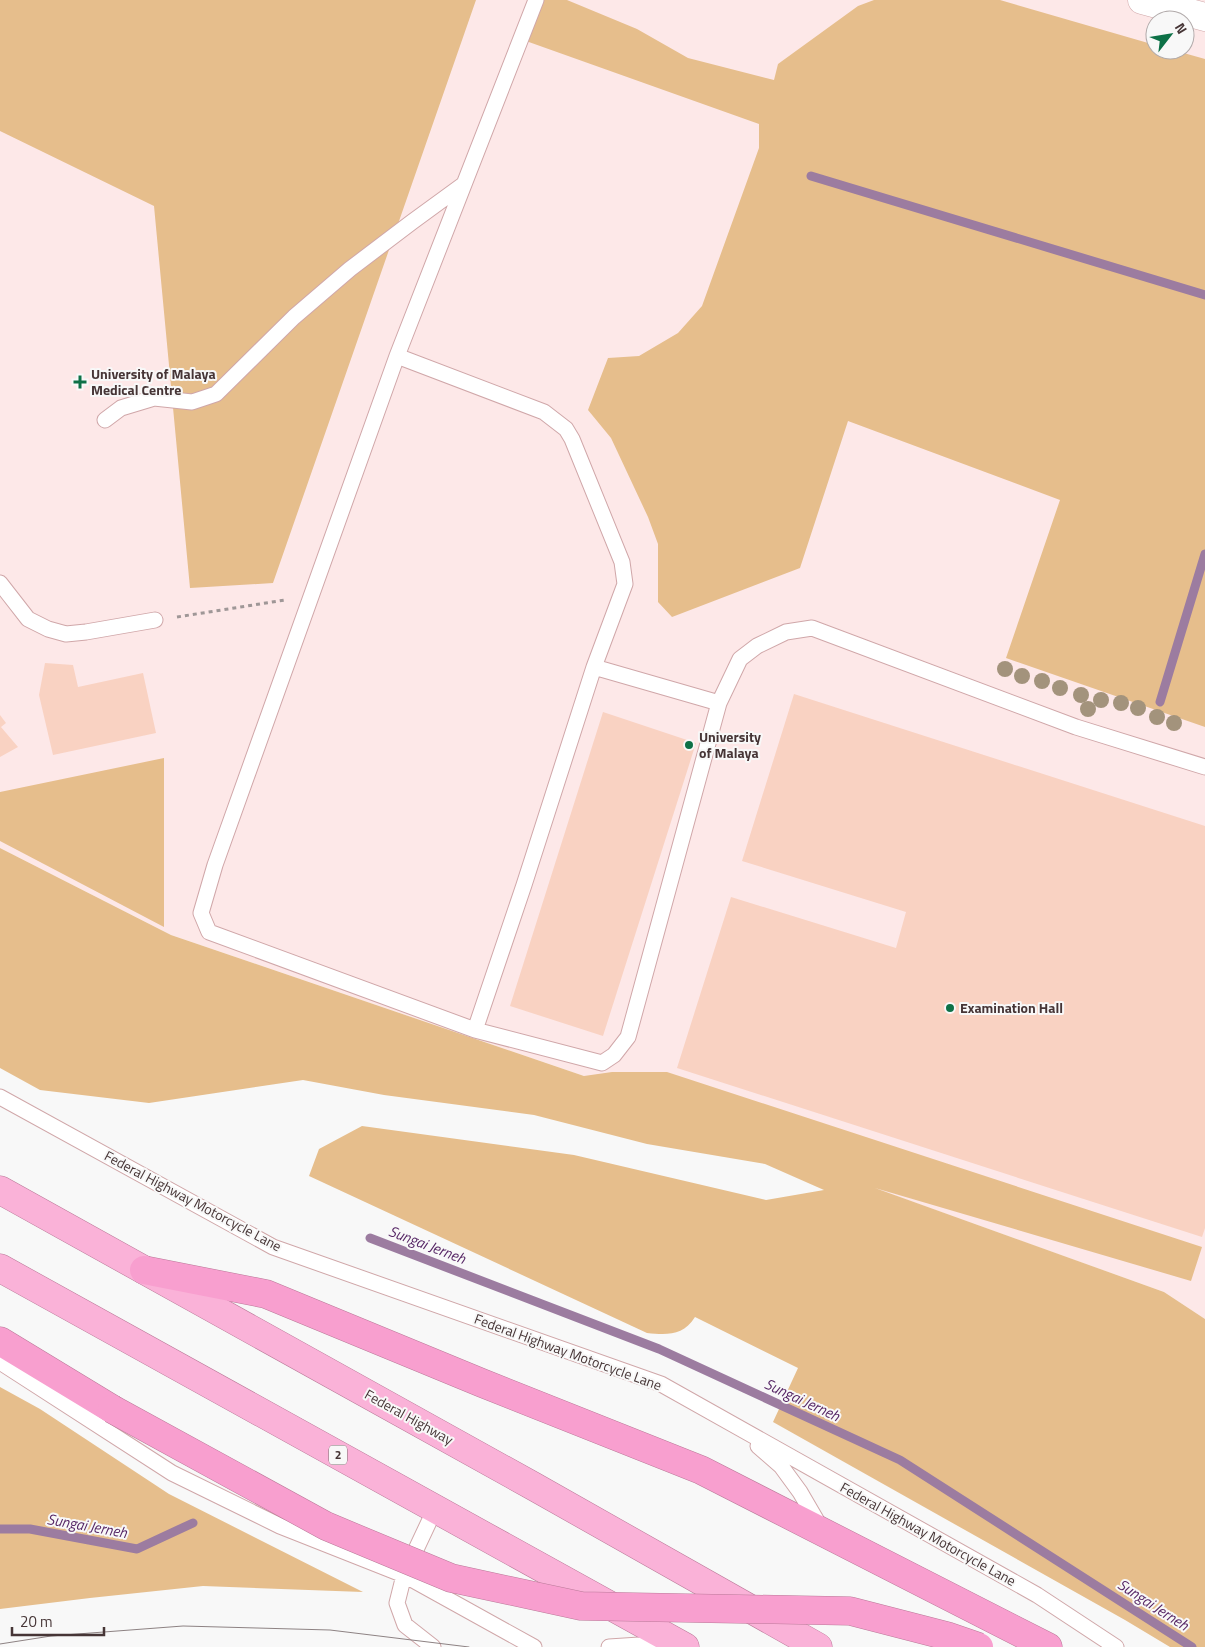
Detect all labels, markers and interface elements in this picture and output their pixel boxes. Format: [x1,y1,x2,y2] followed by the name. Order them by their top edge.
[1145,10,1195,60] north arrow
[1170,18,1193,38] text: N
[91,363,216,400] place label: University of Malaya Medical Centre
[73,375,87,389] marker: University of Malaya Medical Centre
[699,726,761,763] place label: University of Malaya
[683,739,695,751] marker: University of Malaya
[960,997,1063,1018] place label: Examination Hall
[944,1002,956,1014] marker: Examination Hall
[101,1145,286,1256] street label: Federal Highway Motorcycle Lane
[385,1219,469,1270] water label: Sungai Jerneh
[472,1308,665,1395] street label: Federal Highway Motorcycle Lane
[761,1372,844,1427] water label: Sungai Jerneh
[361,1384,458,1450] street label: Federal Highway
[329,1446,347,1464] road number: 2
[837,1476,1020,1591] street label: Federal Highway Motorcycle Lane
[45,1507,129,1544] water label: Sungai Jerneh
[1113,1573,1194,1637] water label: Sungai Jerneh
[12,1604,105,1636] scale bar
[20,1610,53,1633] text: 20 m

